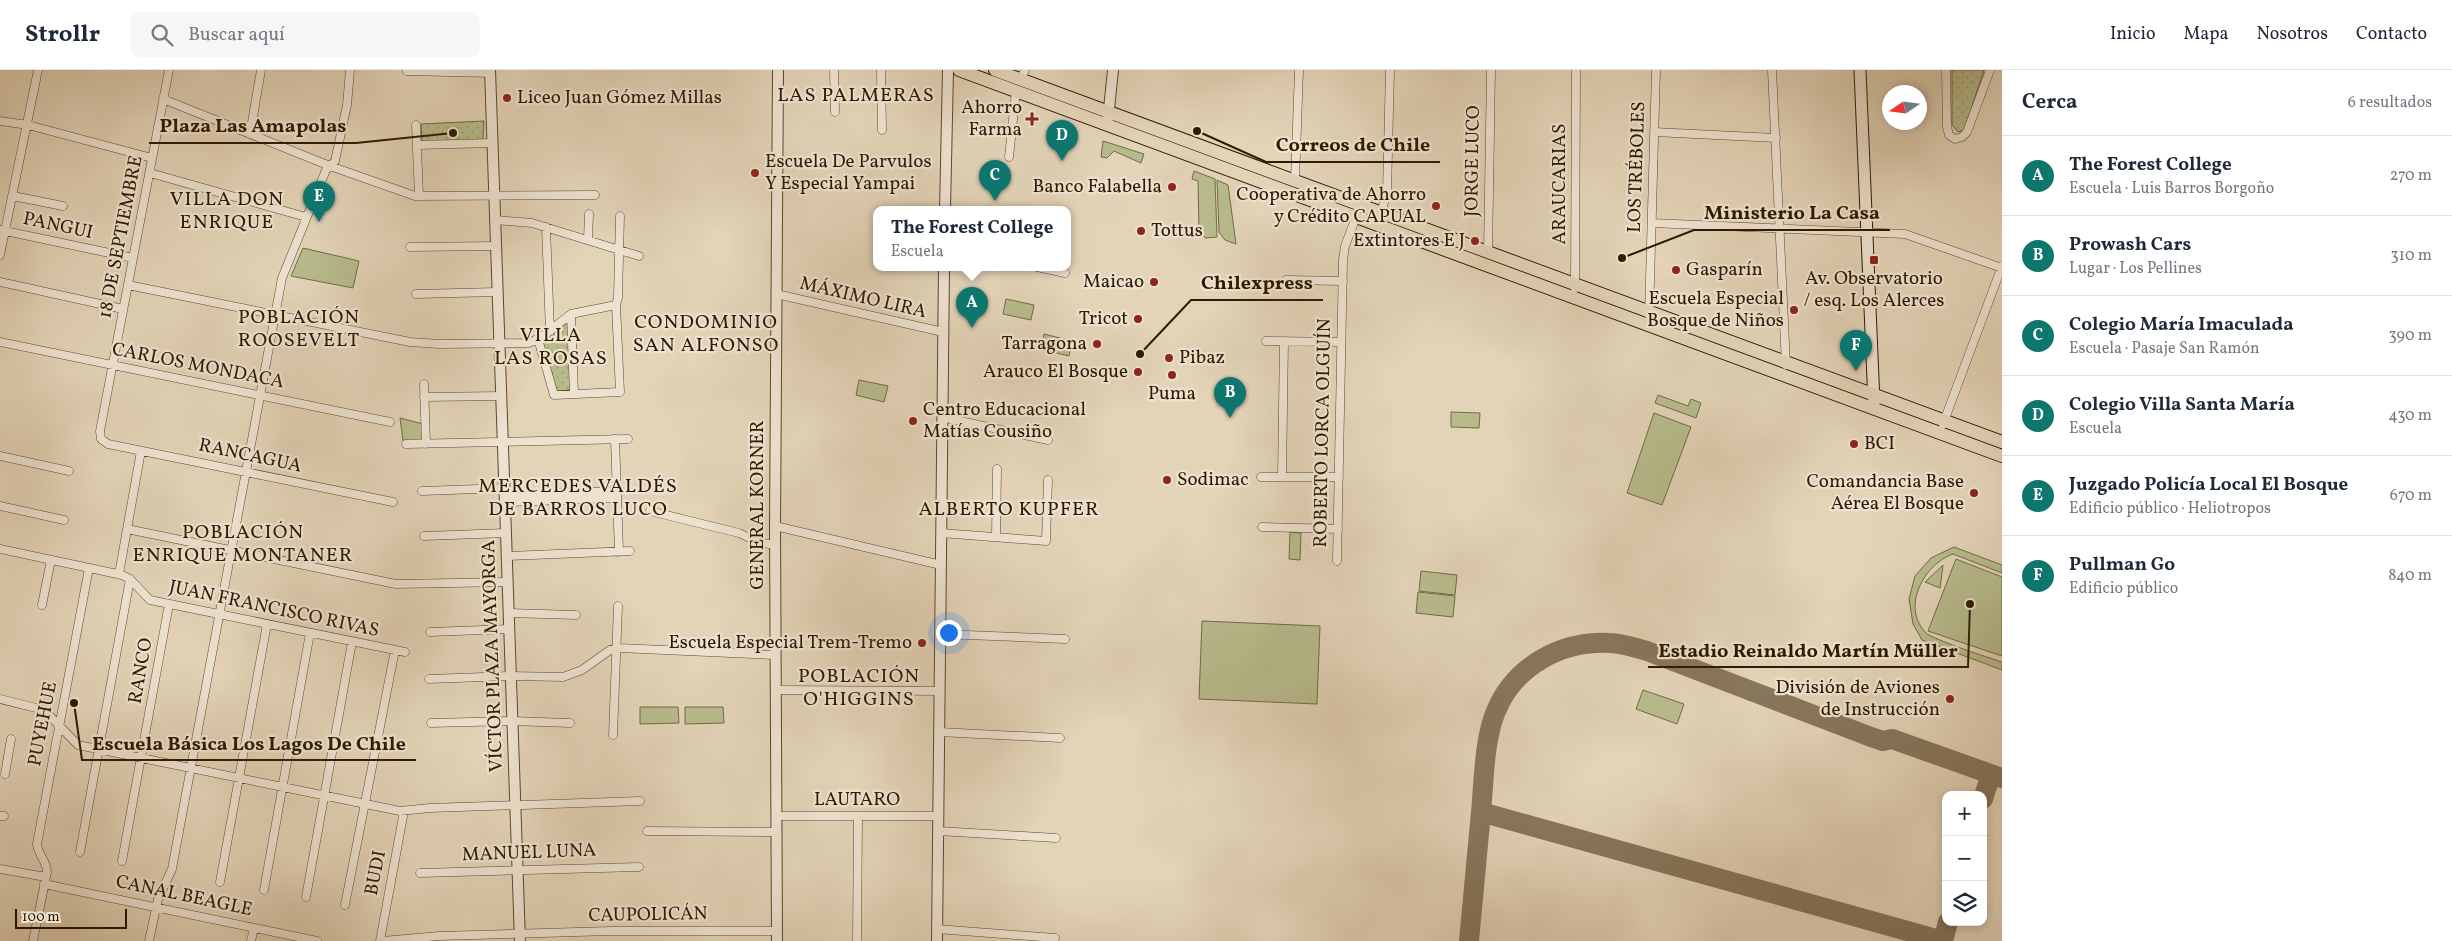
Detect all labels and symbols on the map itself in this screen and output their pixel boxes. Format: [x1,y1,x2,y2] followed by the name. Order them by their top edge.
[777,82,935,110] district label: LAS PALMERAS
[517,85,722,111] place label: Liceo Juan Gómez Millas
[1882,85,1927,130] north arrow
[501,92,513,104] marker: Liceo Juan Gómez Millas
[961,95,1022,143] place label: Ahorro Farma
[1622,101,1652,233] street label: LOS TRÉBOLES
[1459,105,1487,217] street label: JORGE LUCO
[149,108,356,143] callout: Plaza Las Amapolas
[159,113,347,141] text: Plaza Las Amapolas
[1026,113,1038,125] marker: Ahorro Farma
[1046,120,1078,161] pin: D
[1547,124,1573,244] street label: ARAUCARIAS
[1266,127,1440,162] callout: Correos de Chile
[1276,132,1430,160] text: Correos de Chile
[765,149,932,197] place label: Escuela De Parvulos Y Especial Yampai
[92,153,150,321] street label: 18 DE SEPTIEMBRE
[979,160,1011,201] pin: C
[749,167,761,179] marker: Escuela De Parvulos Y Especial Yampai
[1032,174,1162,200] place label: Banco Falabella
[303,181,335,222] pin: E
[1166,181,1178,193] marker: Banco Falabella
[1236,182,1426,230] place label: Cooperativa de Ahorro y Crédito CAPUAL
[170,186,284,237] district label: VILLA DON ENRIQUE
[1694,195,1890,230] callout: Ministerio La Casa
[1430,200,1442,212] marker: Cooperativa de Ahorro y Crédito CAPUAL
[1704,200,1880,228] text: Ministerio La Casa
[21,206,95,246] street label: PANGUI
[1151,218,1203,244] place label: Tottus
[1135,225,1147,237] marker: Tottus
[1353,228,1465,254] place label: Extintores E J
[1469,235,1481,247] marker: Extintores E J
[1868,254,1880,266] marker: Av. Observatorio / esq. Los Alerces
[1686,257,1763,283] place label: Gasparín
[1670,264,1682,276] marker: Gasparín
[1191,265,1323,300] callout: Chilexpress
[1804,266,1944,314] place label: Av. Observatorio / esq. Los Alerces
[1083,269,1144,295] place label: Maicao
[1201,270,1313,298] text: Chilexpress
[797,271,929,325] street label: MÁXIMO LIRA
[1148,276,1160,288] marker: Maicao
[1647,286,1784,334] place label: Escuela Especial Bosque de Niños
[956,287,988,328] pin: A
[238,304,360,355] district label: POBLACIÓN ROOSEVELT
[1788,304,1800,316] marker: Escuela Especial Bosque de Niños
[1079,306,1128,332] place label: Tricot
[633,309,779,360] district label: CONDOMINIO SAN ALFONSO
[1132,313,1144,325] marker: Tricot
[1308,318,1338,548] street label: ROBERTO LORCA OLGUÍN
[494,322,608,373] district label: VILLA LAS ROSAS
[1840,330,1872,371] pin: F
[1002,331,1087,357] place label: Tarragona
[110,337,286,395] street label: CARLOS MONDACA
[1091,338,1103,350] marker: Tarragona
[1179,345,1225,371] place label: Pibaz
[1163,352,1175,364] marker: Pibaz
[983,359,1128,385] place label: Arauco El Bosque
[1132,366,1144,378] marker: Arauco El Bosque
[1166,369,1178,381] marker: Puma
[1214,377,1246,418] pin: B
[1148,381,1196,407] place label: Puma
[923,397,1086,445] place label: Centro Educacional Matías Cousiño
[907,415,919,427] marker: Centro Educacional Matías Cousiño
[745,420,771,590] street label: GENERAL KORNER
[1864,431,1895,457] place label: BCI
[196,432,304,480] street label: RANCAGUA
[1848,438,1860,450] marker: BCI
[1177,467,1249,493] place label: Sodimac
[1806,469,1964,517] place label: Comandancia Base Aérea El Bosque
[478,473,678,524] district label: MERCEDES VALDÉS DE BARROS LUCO
[1161,474,1173,486] marker: Sodimac
[1968,487,1980,499] marker: Comandancia Base Aérea El Bosque
[918,496,1100,524] district label: ALBERTO KUPFER
[133,519,353,570] district label: POBLACIÓN ENRIQUE MONTANER
[476,539,510,773] street label: VÍCTOR PLAZA MAYORGA
[167,574,381,644] street label: JUAN FRANCISCO RIVAS
[936,620,962,646] your location
[668,630,912,656] place label: Escuela Especial Trem-Tremo
[1648,632,1968,667] callout: Estadio Reinaldo Martín Müller
[122,636,160,706] street label: RANCO
[916,637,928,649] marker: Escuela Especial Trem-Tremo
[1658,638,1958,666] text: Estadio Reinaldo Martín Müller
[798,663,920,714] district label: POBLACIÓN O'HIGGINS
[1775,675,1940,723] place label: División de Aviones de Instrucción
[22,679,64,769] street label: PUYEHUE
[1944,693,1956,705] marker: División de Aviones de Instrucción
[82,725,416,760] callout: Escuela Básica Los Lagos De Chile
[92,731,406,759] text: Escuela Básica Los Lagos De Chile
[814,787,900,813] street label: LAUTARO
[461,838,597,868] street label: MANUEL LUNA
[359,848,393,898] street label: BUDI
[113,869,255,923] street label: CANAL BEAGLE
[588,901,708,929] street label: CAUPOLICÁN
[15,906,128,929] scale bar

